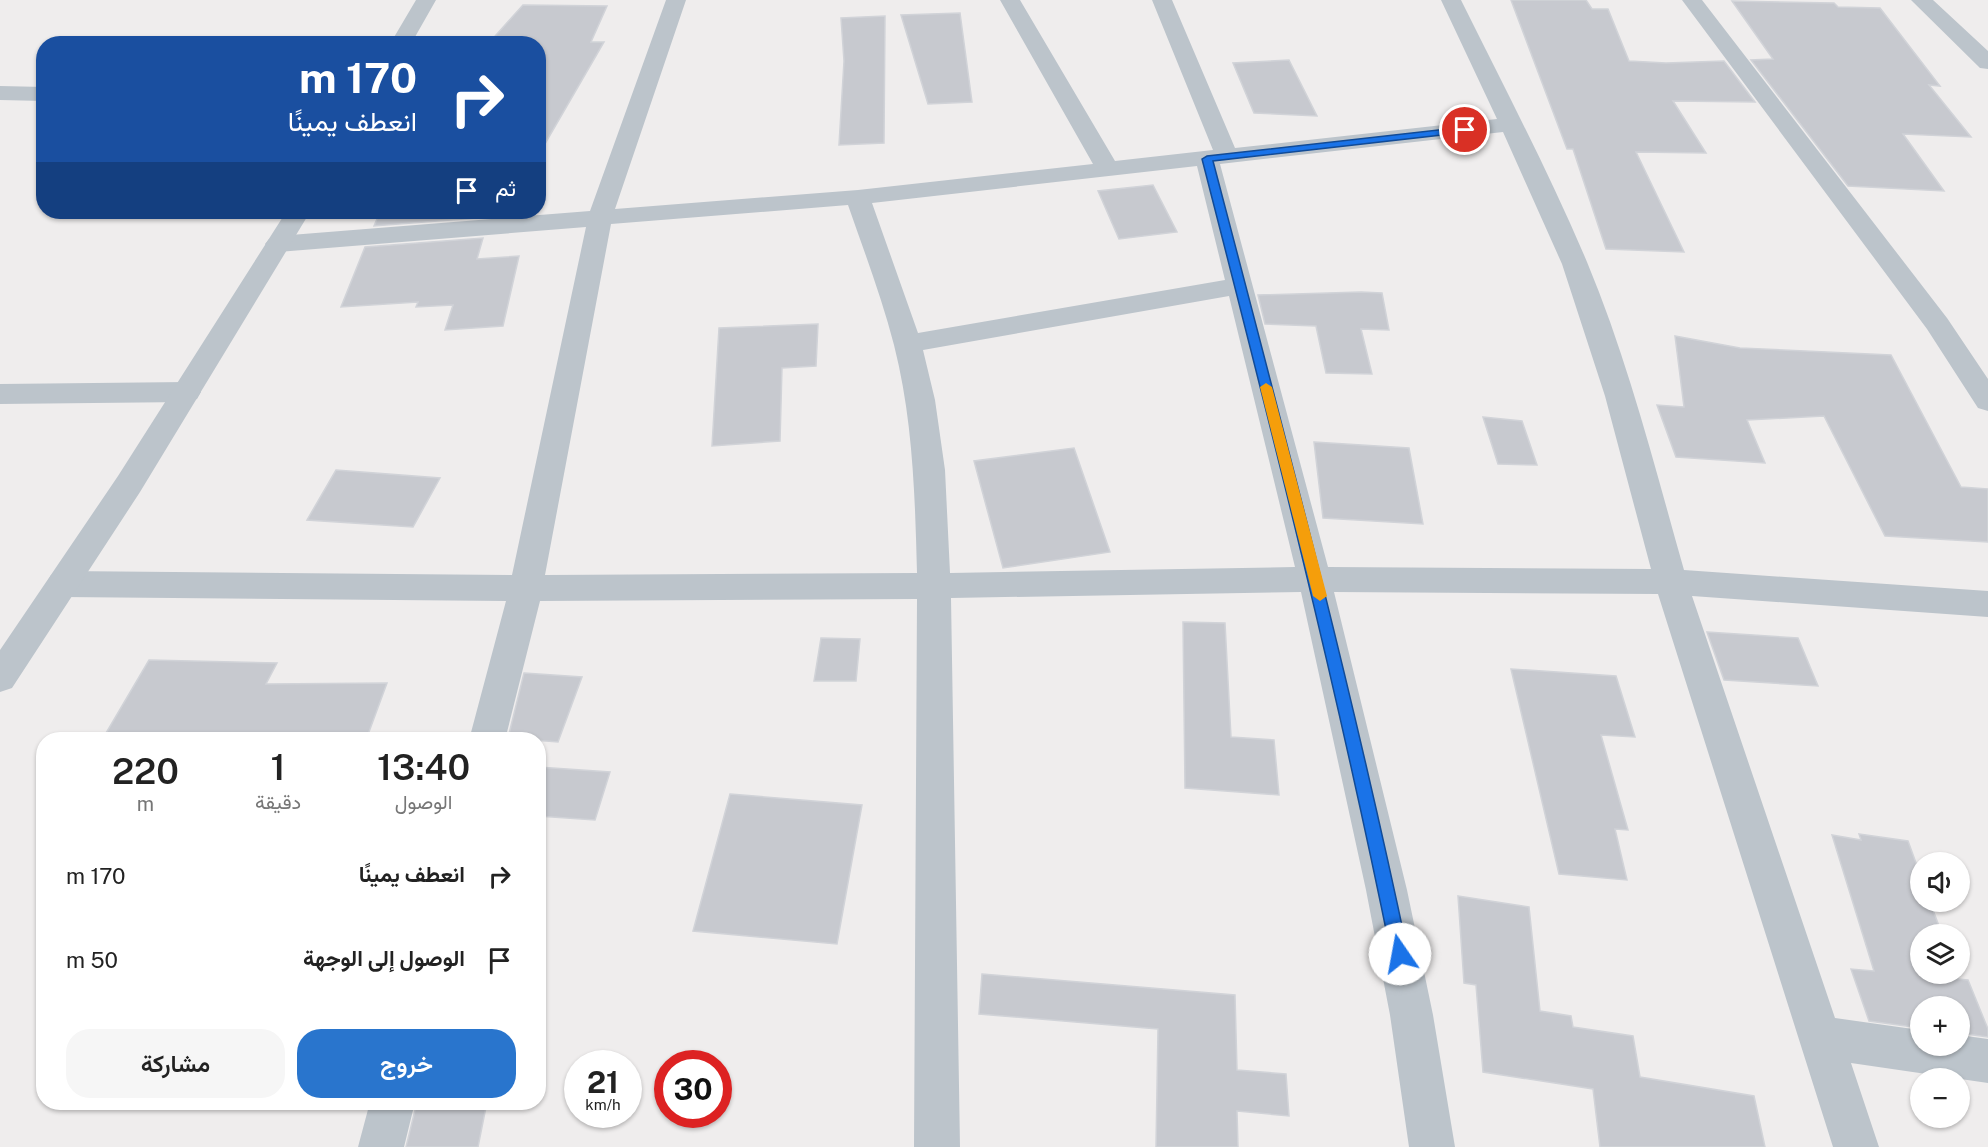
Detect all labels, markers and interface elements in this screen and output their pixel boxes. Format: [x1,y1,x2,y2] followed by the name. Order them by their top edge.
[299,53,417,102] text: 170 m
[438,60,516,138] icon: right
[1439,104,1490,155] pin
[288,105,417,137] text: انعطف يمينًا
[1448,113,1481,146] icon: arrive
[450,174,483,207] icon: arrive
[495,175,516,201] text: ثم
[270,746,286,788] text: 1
[377,746,470,788] text: 13:40
[112,750,179,792] text: 220
[255,790,301,814] text: دقيقة
[395,790,452,814] text: الوصول
[137,792,154,816] text: m
[1910,852,1970,1128] map controls
[1910,852,1970,912] button: sound
[483,860,516,893] icon: right
[359,861,465,887] text: انعطف يمينًا
[66,863,126,889] text: 170 m
[1368,922,1432,986] position arrow
[1910,924,1970,984] button: layers
[483,944,516,977] icon: arrive
[303,945,465,971] text: الوصول إلى الوجهة
[66,947,118,973] text: 50 m
[1910,996,1970,1056] button: +
[66,1029,285,1098] button: مشاركة
[297,1029,516,1098] button: خروج
[654,1050,732,1128] speed limit sign: 30
[587,1064,619,1100] text: 21
[1910,1068,1970,1128] button: −
[585,1096,621,1113] text: km/h

